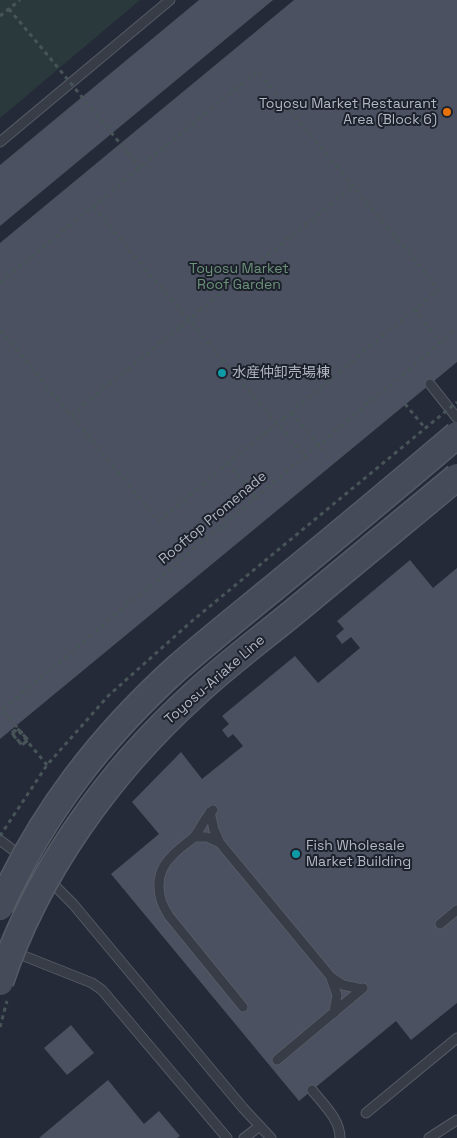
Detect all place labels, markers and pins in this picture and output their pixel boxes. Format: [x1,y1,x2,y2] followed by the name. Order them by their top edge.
[259,96,437,128] place label: Toyosu Market Restaurant Area (Block 6)
[441,106,453,118] marker: Toyosu Market Restaurant Area (Block 6)
[232,365,330,381] place label: 水産仲卸売場棟
[216,367,228,379] marker: 水産仲卸売場棟
[306,838,411,870] place label: Fish Wholesale Market Building
[290,848,302,860] marker: Fish Wholesale Market Building

